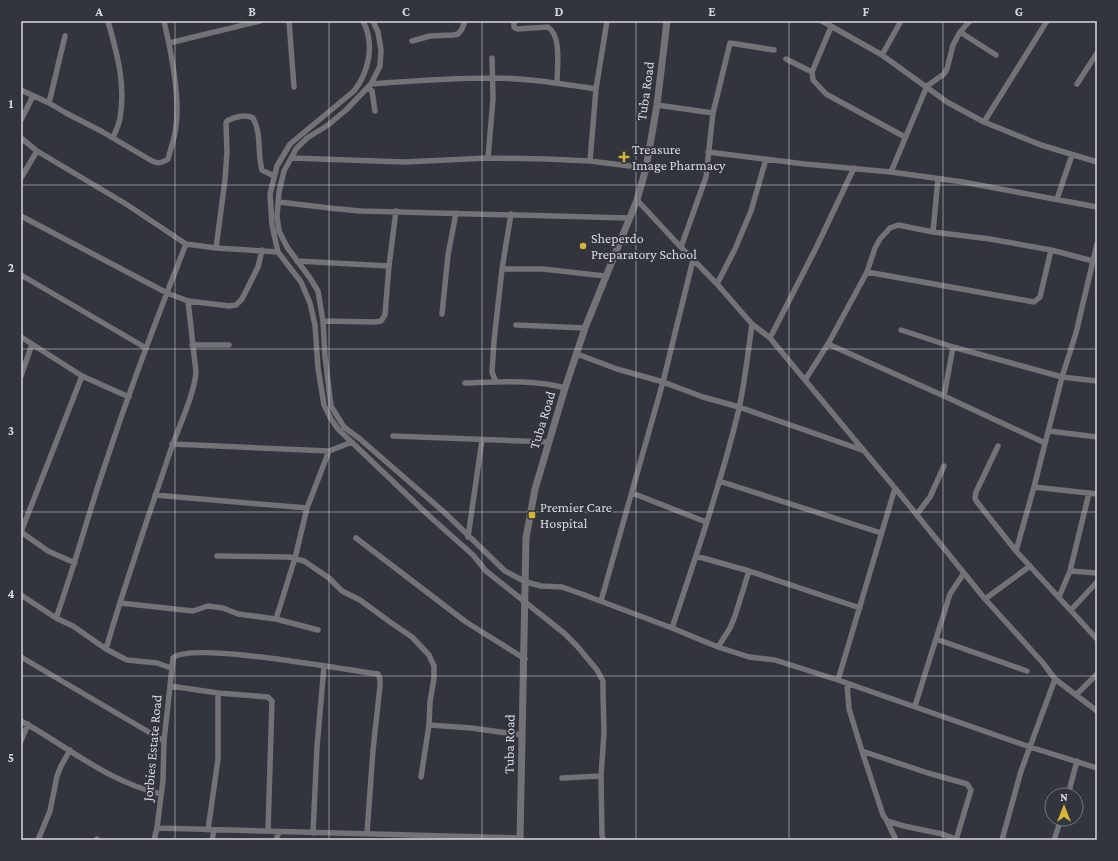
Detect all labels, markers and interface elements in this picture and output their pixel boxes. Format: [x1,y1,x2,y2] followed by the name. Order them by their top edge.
[94,4,103,19] text: A
[248,4,256,19] text: B
[402,4,410,19] text: C
[555,4,564,19] text: D
[708,4,716,19] text: E
[863,4,870,19] text: F
[1015,4,1023,19] text: G
[633,60,657,122] street label: Tuba Road
[9,96,14,111] text: 1
[632,141,726,173] place label: Treasure Image Pharmacy
[619,152,629,162] marker: Treasure Image Pharmacy
[591,230,697,262] place label: Sheperdo Preparatory School
[578,241,588,251] marker: Sheperdo Preparatory School
[8,260,15,275] text: 2
[526,389,559,451] street label: Tuba Road
[8,423,14,438] text: 3
[540,499,612,531] place label: Premier Care Hospital
[527,510,537,520] marker: Premier Care Hospital
[7,586,15,601] text: 4
[139,693,165,804] street label: Jorbies Estate Road
[500,713,518,774] street label: Tuba Road
[8,750,14,765] text: 5
[1044,787,1084,827] north arrow
[1060,791,1068,803] text: N

